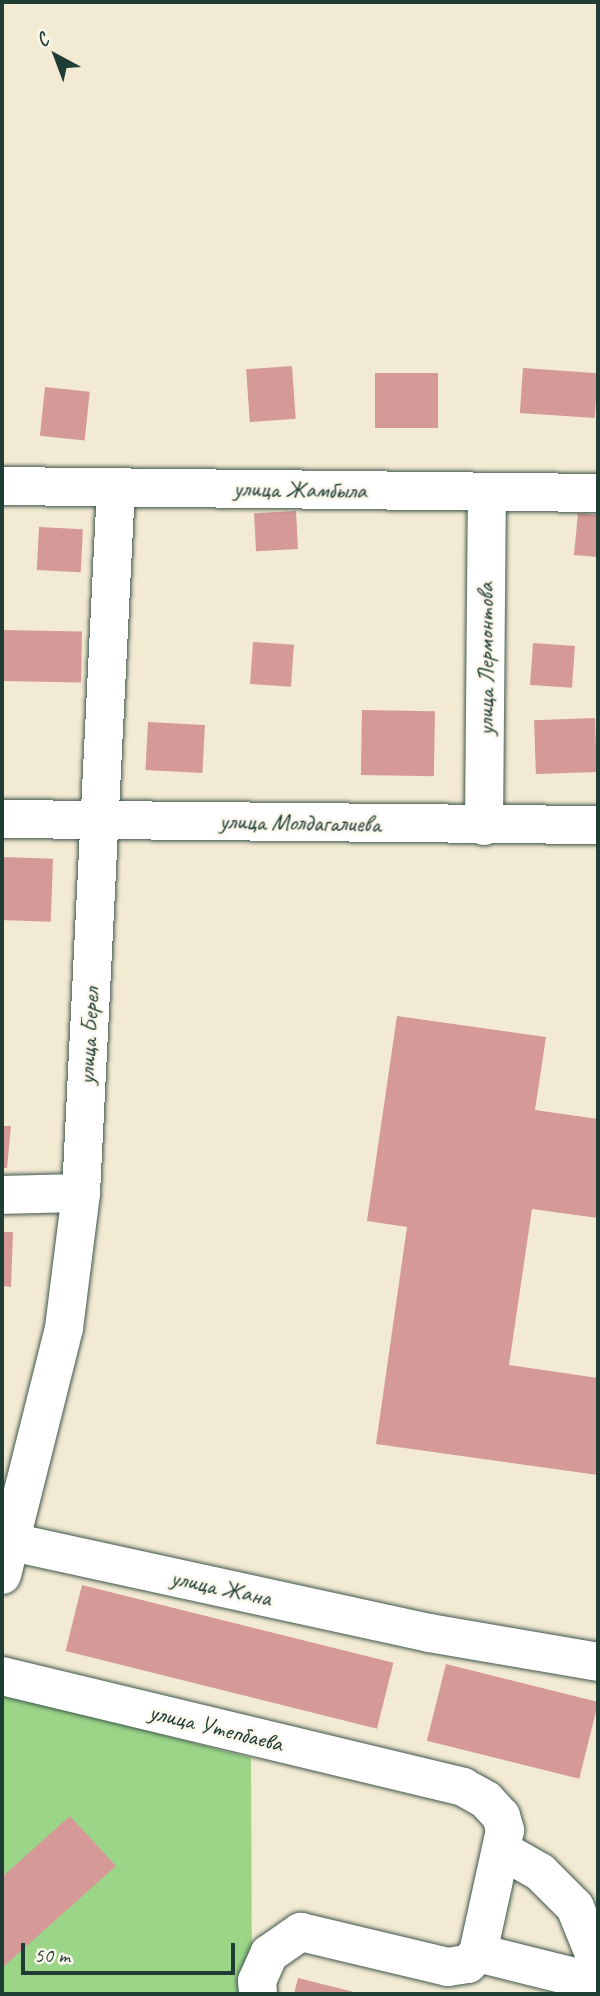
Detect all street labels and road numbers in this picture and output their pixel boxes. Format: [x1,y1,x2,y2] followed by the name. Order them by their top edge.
[233,474,367,506] street label: улица Жамбыла
[472,582,500,736] street label: улица Лермонтова
[219,807,381,839] street label: улица Молдагалиева
[72,987,106,1085] street label: улица Берел
[168,1563,274,1613] street label: улица Жана
[147,1698,285,1758] street label: улица Утепбаева

